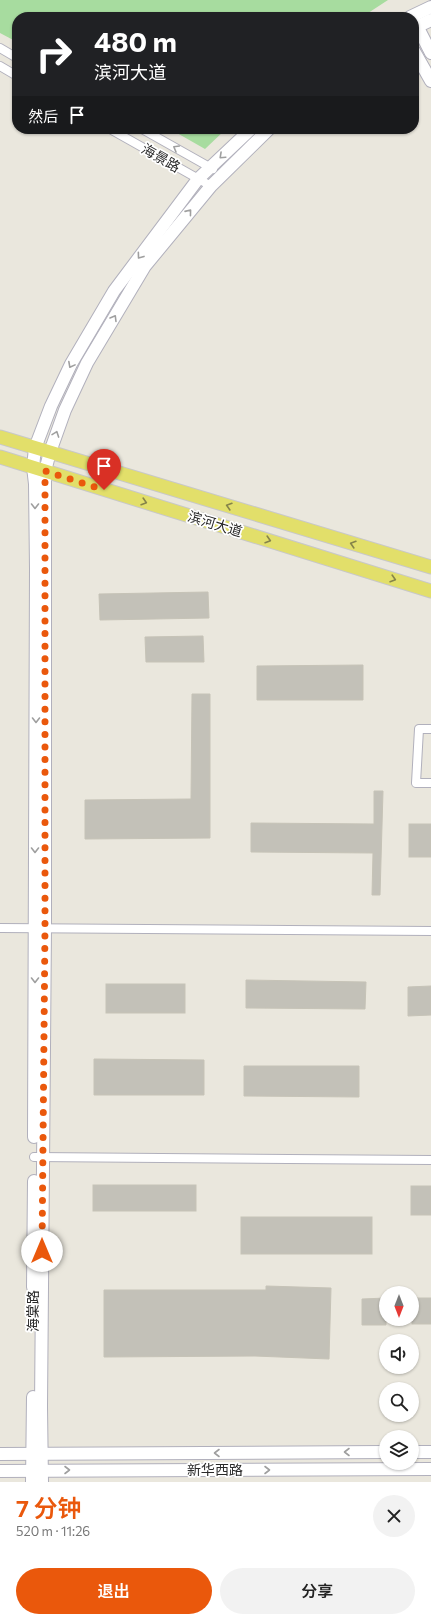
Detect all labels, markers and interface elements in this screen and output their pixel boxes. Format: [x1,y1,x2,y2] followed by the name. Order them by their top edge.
[94,24,177,58] text: 480 m
[28,28,80,80] icon: right
[94,61,166,83] text: 滨河大道
[66,104,88,126] icon: arrive
[28,107,58,125] text: 然后
[139,140,184,175] street label: 海景路
[173,146,180,153] one-way arrow
[219,151,227,158] one-way arrow
[185,210,192,217] one-way arrow
[138,251,145,258] one-way arrow
[110,315,117,322] one-way arrow
[68,361,75,369] one-way arrow
[52,431,60,438] one-way arrow
[87,449,121,490] pin
[93,455,115,477] icon: arrive
[140,497,147,506] one-way arrow
[226,502,233,511] one-way arrow
[31,503,39,509] one-way arrow
[186,507,244,540] street label: 滨河大道
[265,535,272,544] one-way arrow
[350,540,357,549] one-way arrow
[389,574,396,583] one-way arrow
[32,717,40,723] one-way arrow
[31,847,39,853] one-way arrow
[31,977,39,983] one-way arrow
[21,1230,63,1272] position arrow
[379,1286,419,1326] north arrow
[379,1286,419,1470] map controls
[24,1290,41,1332] street label: 海棠路
[379,1334,419,1374] button: sound
[379,1382,419,1422] button: search
[379,1430,419,1470] button: layers
[344,1448,350,1456] one-way arrow
[214,1449,220,1457] one-way arrow
[187,1461,243,1478] street label: 新华西路
[64,1466,70,1474] one-way arrow
[264,1466,270,1474] one-way arrow
[16,1493,82,1522] text: 7 分钟
[373,1495,415,1537] button: close
[16,1523,90,1539] text: 520 m · 11:26
[16,1568,212,1614] button: 退出
[220,1568,415,1614] button: 分享

